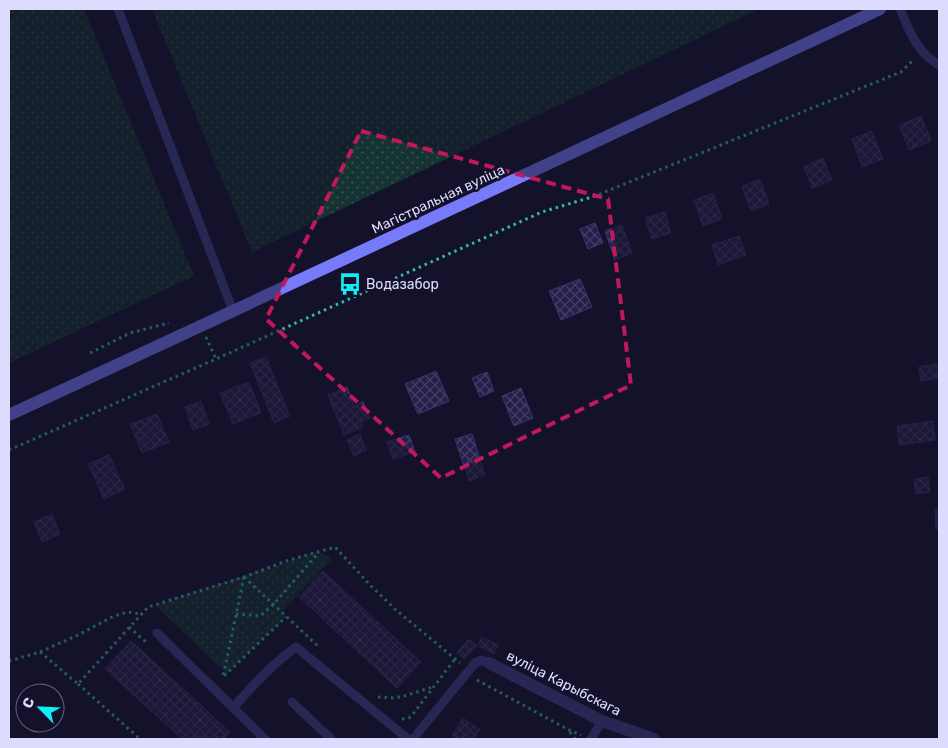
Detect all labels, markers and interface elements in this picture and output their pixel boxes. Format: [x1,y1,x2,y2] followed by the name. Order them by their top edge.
[369,161,507,238] street label: Магістральная вуліца
[337,271,363,297] bus stop icon: Водазабор
[366,276,439,293] place label: Водазабор
[504,647,624,720] street label: вуліца Карыбскага
[15,683,65,733] north arrow
[19,695,38,711] text: С

